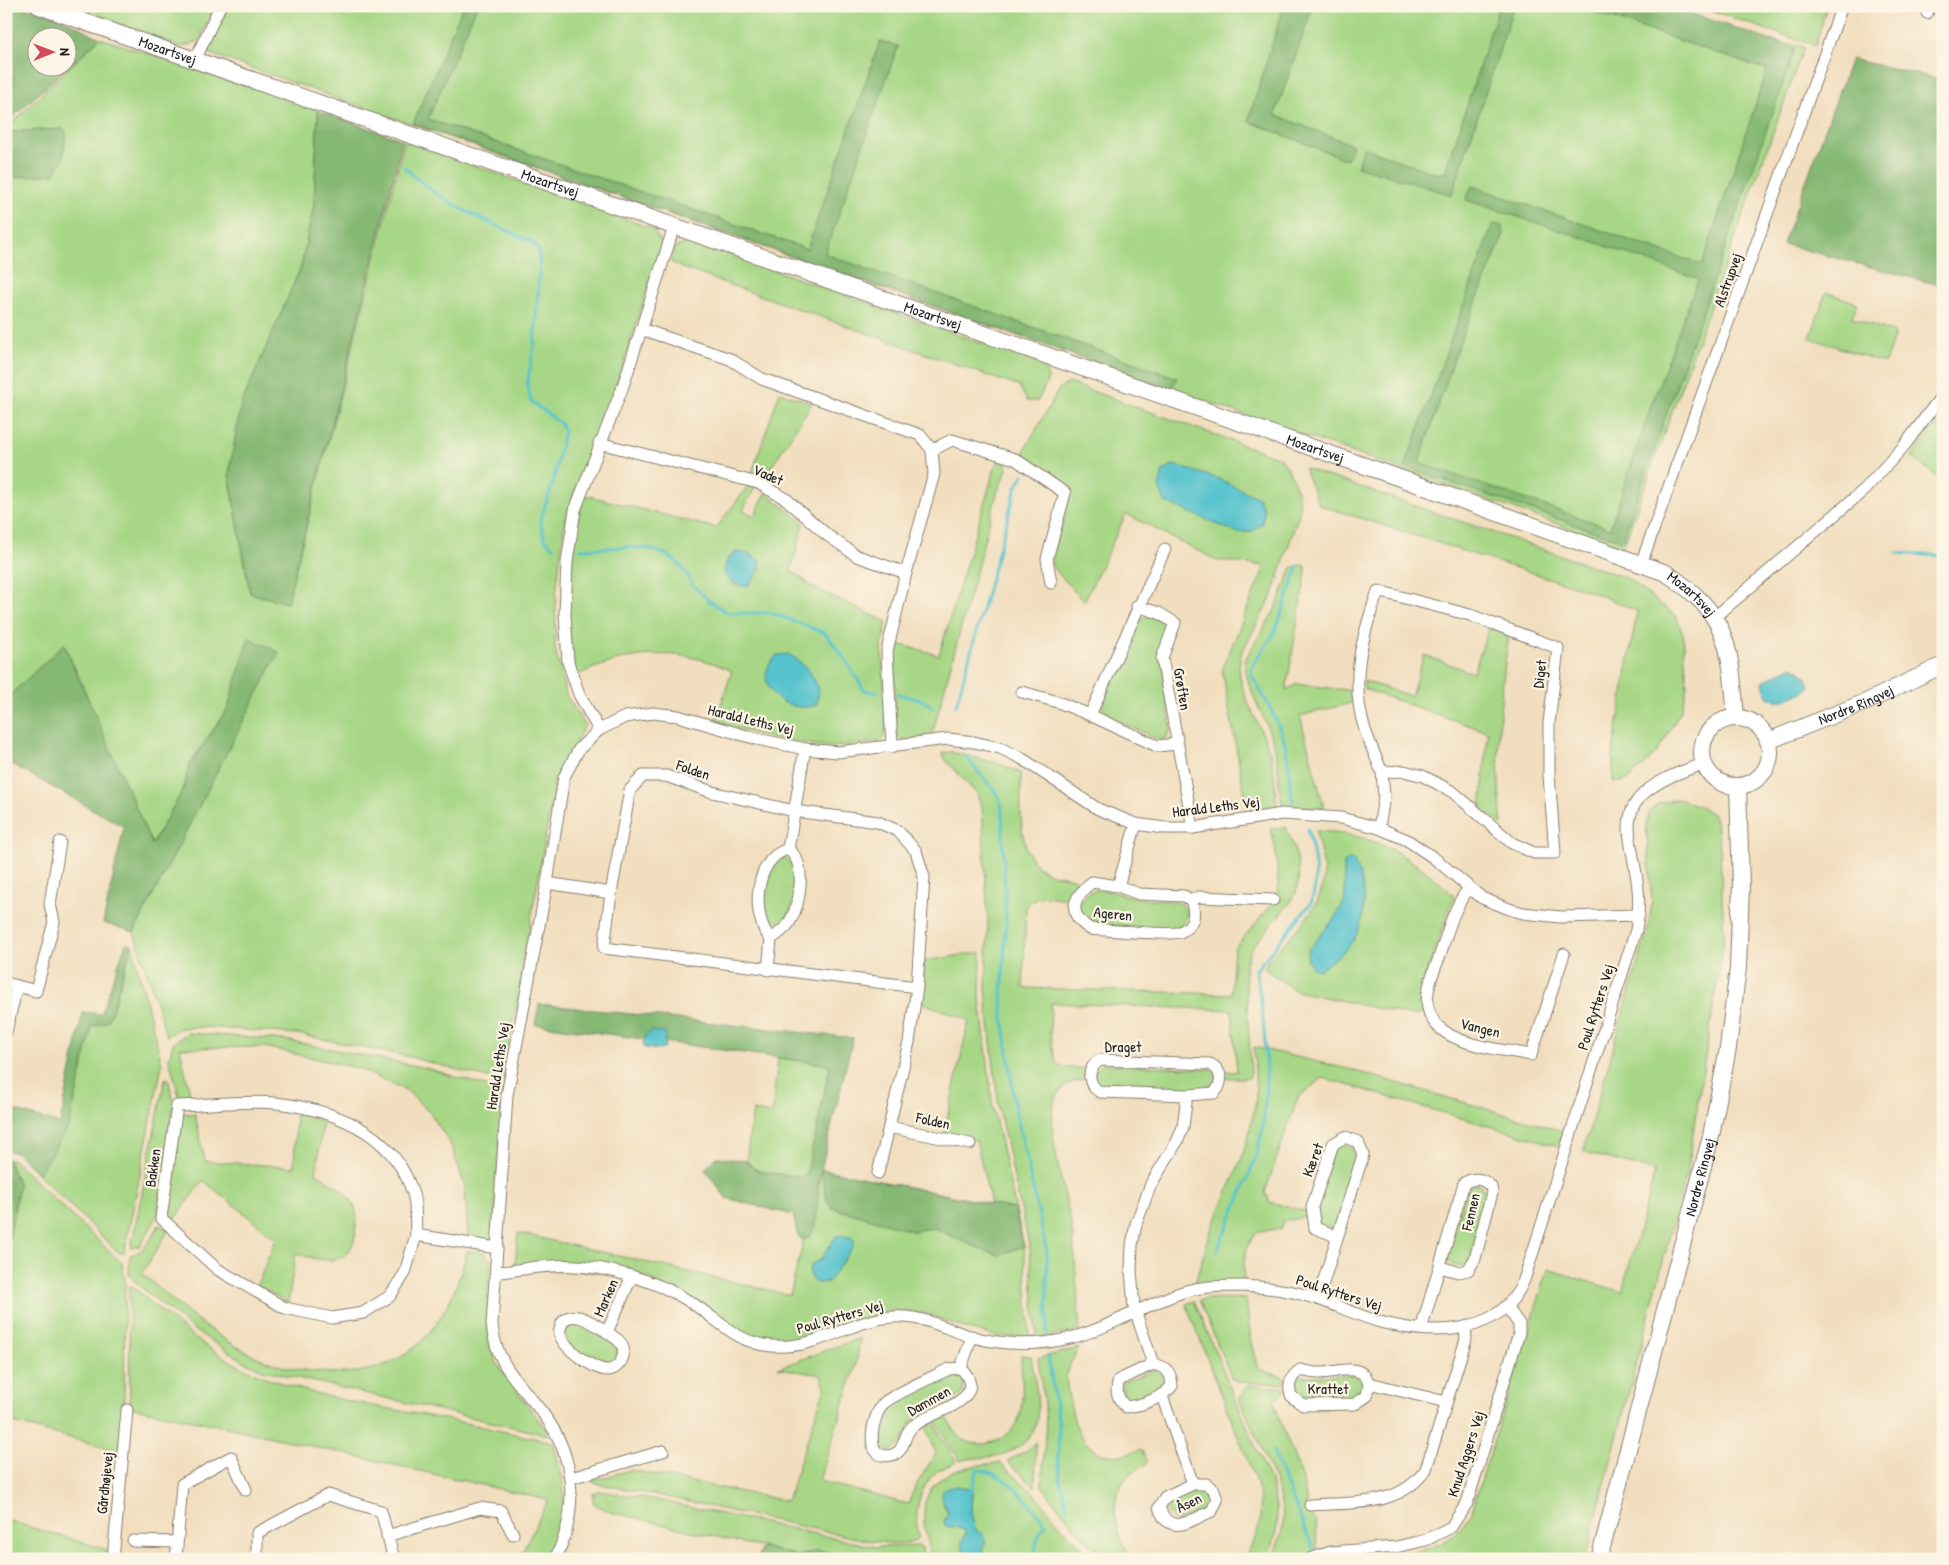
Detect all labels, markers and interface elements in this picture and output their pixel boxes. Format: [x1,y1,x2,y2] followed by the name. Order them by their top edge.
[28,28,78,78] north arrow
[136,30,199,70] street label: Mozartsvej
[56,48,75,56] text: N
[519,163,582,202] street label: Mozartsvej
[1708,250,1747,310] street label: Alstrupvej
[901,296,965,335] street label: Mozartsvej
[1284,429,1347,468] street label: Mozartsvej
[750,459,788,491] street label: Vadet
[1663,566,1721,621] street label: Mozartsvej
[1527,658,1552,689] street label: Diget
[1168,666,1197,712] street label: Grøften
[1815,679,1897,730] street label: Nordre Ringvej
[706,699,796,740] street label: Harald Leths Vej
[673,754,713,785] street label: Folden
[1171,791,1261,822] street label: Harald Leths Vej
[1093,901,1134,926] street label: Ageren
[1572,961,1619,1052] street label: Poul Rytters Vej
[1458,1012,1503,1043] street label: Vangen
[480,1021,515,1111] street label: Harald Leths Vej
[1105,1036,1142,1057] street label: Draget
[913,1106,952,1134] street label: Folden
[1679,1136,1720,1218] street label: Nordre Ringvej
[1296,1139,1329,1180] street label: Kæret
[139,1147,166,1189] street label: Bakken
[1456,1191,1485,1234] street label: Fennen
[1294,1269,1385,1316] street label: Poul Rytters Vej
[588,1275,623,1320] street label: Marken
[794,1294,886,1339] street label: Poul Rytters Vej
[1307,1378,1350,1399] street label: Krattet
[903,1380,954,1421] street label: Dammen
[1442,1408,1489,1500] street label: Knud Aggers Vej
[91,1451,118,1515] street label: Gårdhøjevej
[1172,1487,1205,1518] street label: Åsen

